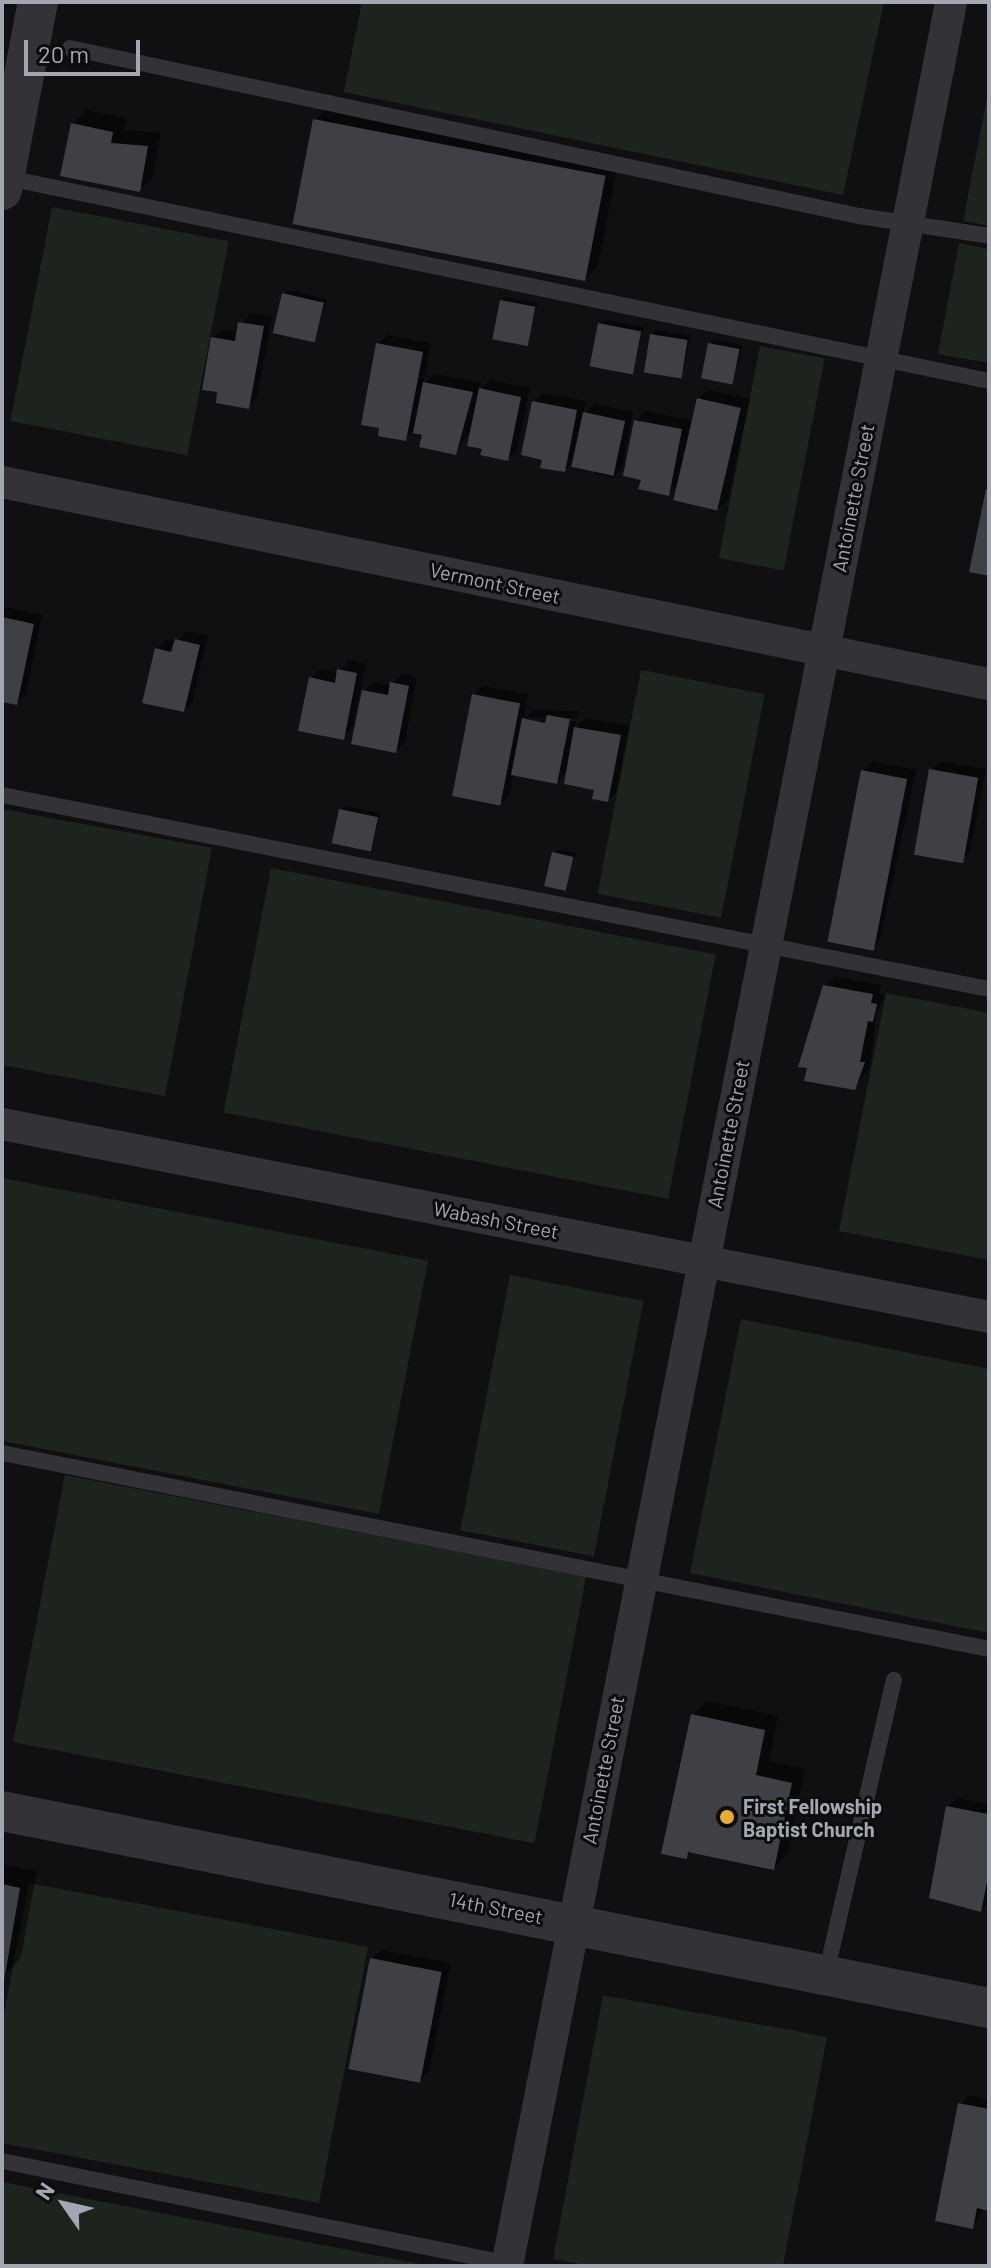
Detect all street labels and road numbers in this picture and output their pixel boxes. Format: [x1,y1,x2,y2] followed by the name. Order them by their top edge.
[827,422,879,574] street label: Antoinette Street
[428,557,562,609] street label: Vermont Street
[702,1058,754,1210] street label: Antoinette Street
[431,1196,561,1244] street label: Wabash Street
[577,1694,629,1846] street label: Antoinette Street
[447,1887,545,1929] street label: 14th Street

